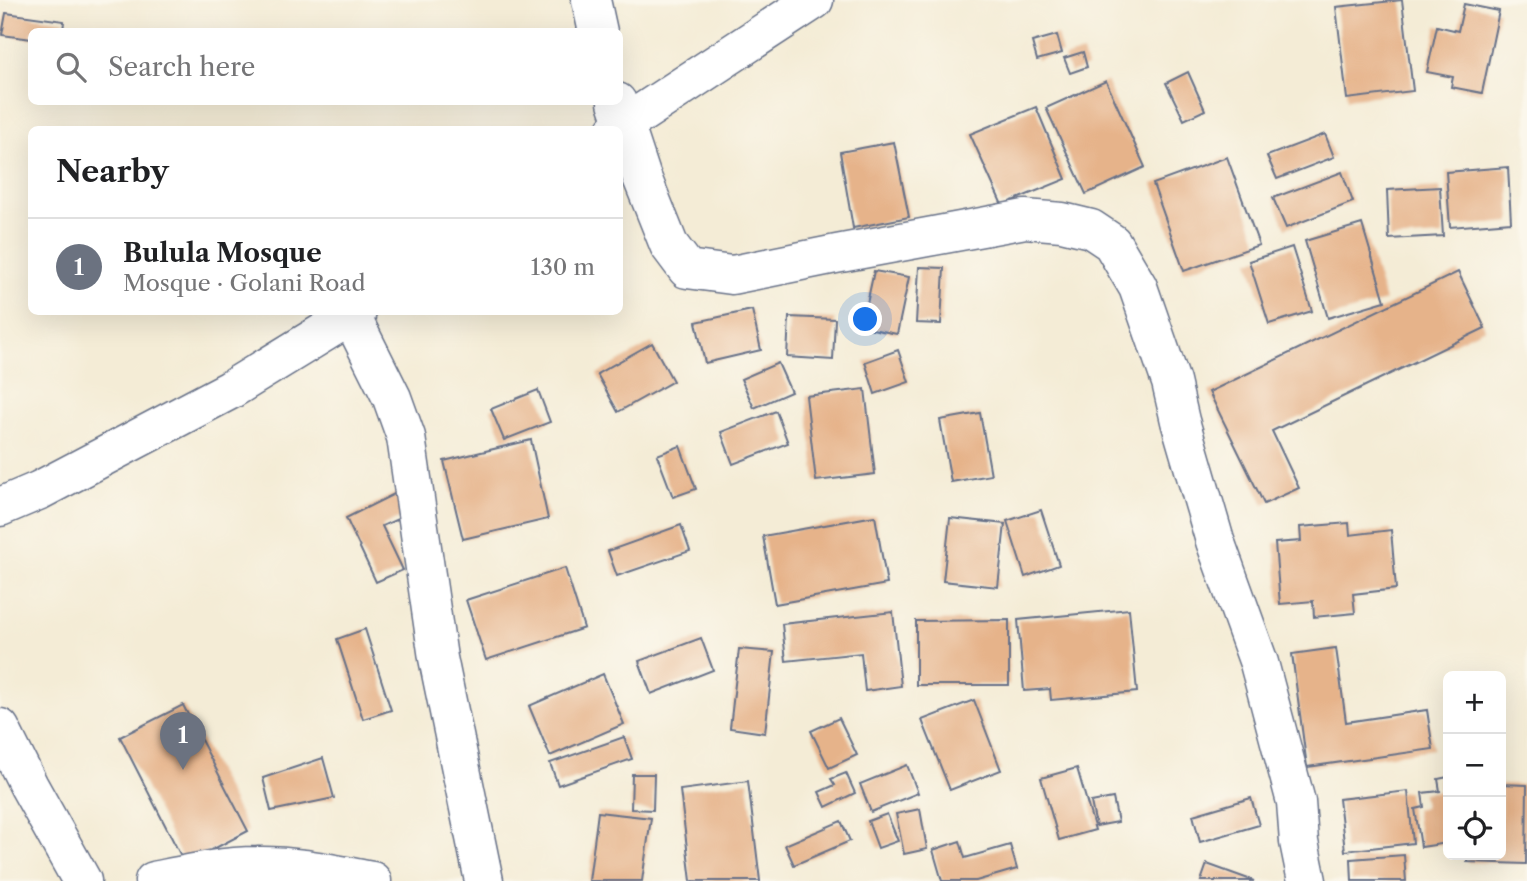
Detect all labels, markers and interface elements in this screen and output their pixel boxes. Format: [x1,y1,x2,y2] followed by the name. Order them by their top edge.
[28,28,623,105] search box
[52,48,90,86] icon: search
[108,51,255,83] text: Search here
[56,153,169,190] text: Nearby
[123,237,322,269] text: Bulula Mosque
[74,253,84,281] text: 1
[531,253,595,281] text: 130 m
[123,269,365,297] text: Mosque · Golani Road
[848,302,882,336] your location
[1443,671,1506,860] map controls
[1443,671,1506,734] button: +
[160,712,206,770] pin: 1
[1443,734,1506,797] button: −
[1443,797,1506,860] button: locate

